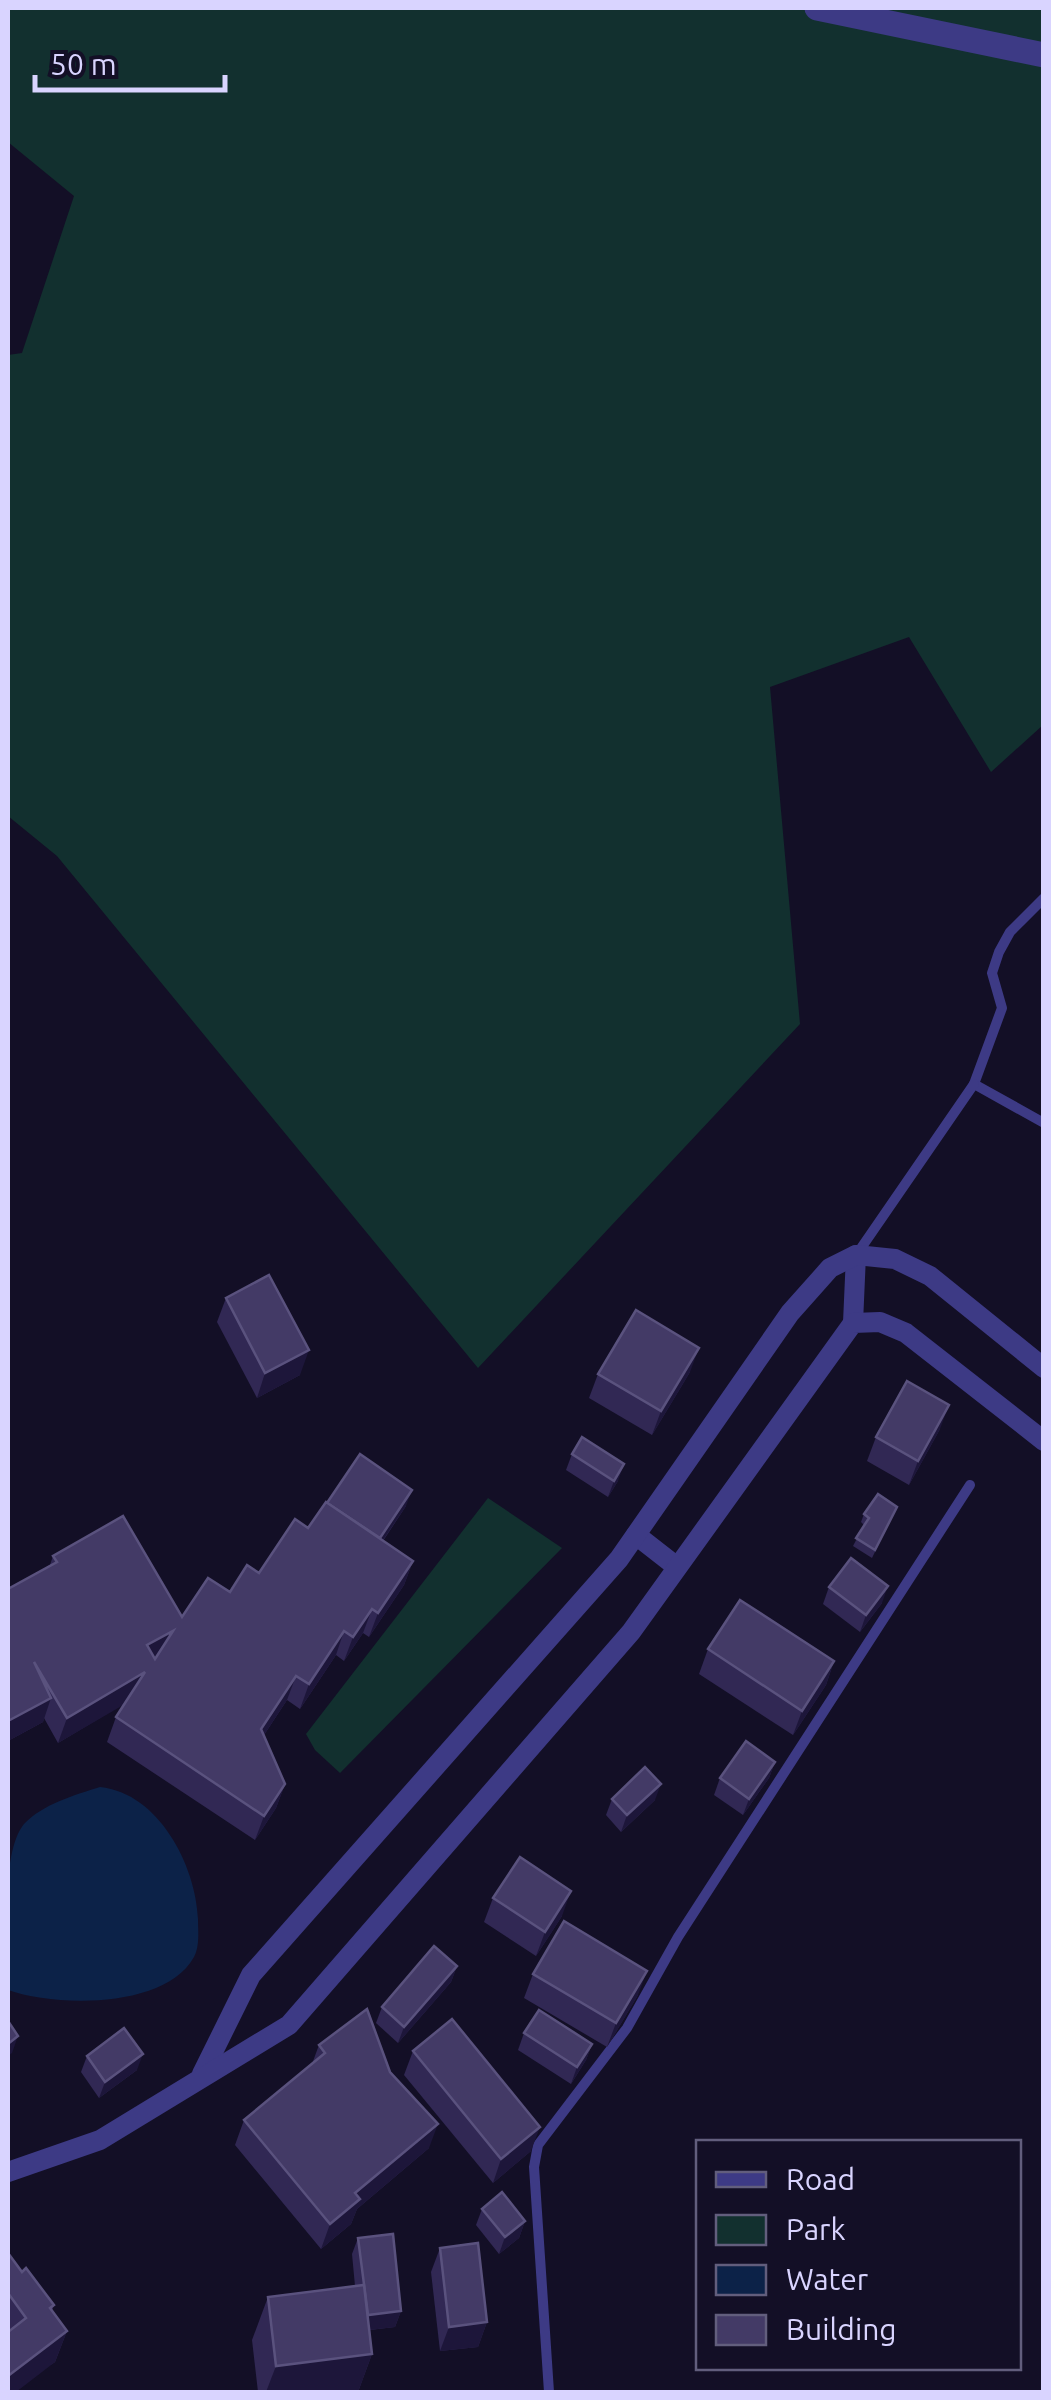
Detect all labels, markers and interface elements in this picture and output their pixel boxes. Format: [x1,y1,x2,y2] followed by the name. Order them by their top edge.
[35,30,225,92] scale bar
[50,47,117,81] text: 50 m
[696,2140,1021,2370] legend
[786,2162,855,2196] text: Road
[786,2212,846,2246] text: Park
[786,2262,869,2296] text: Water
[786,2312,897,2346] text: Building

